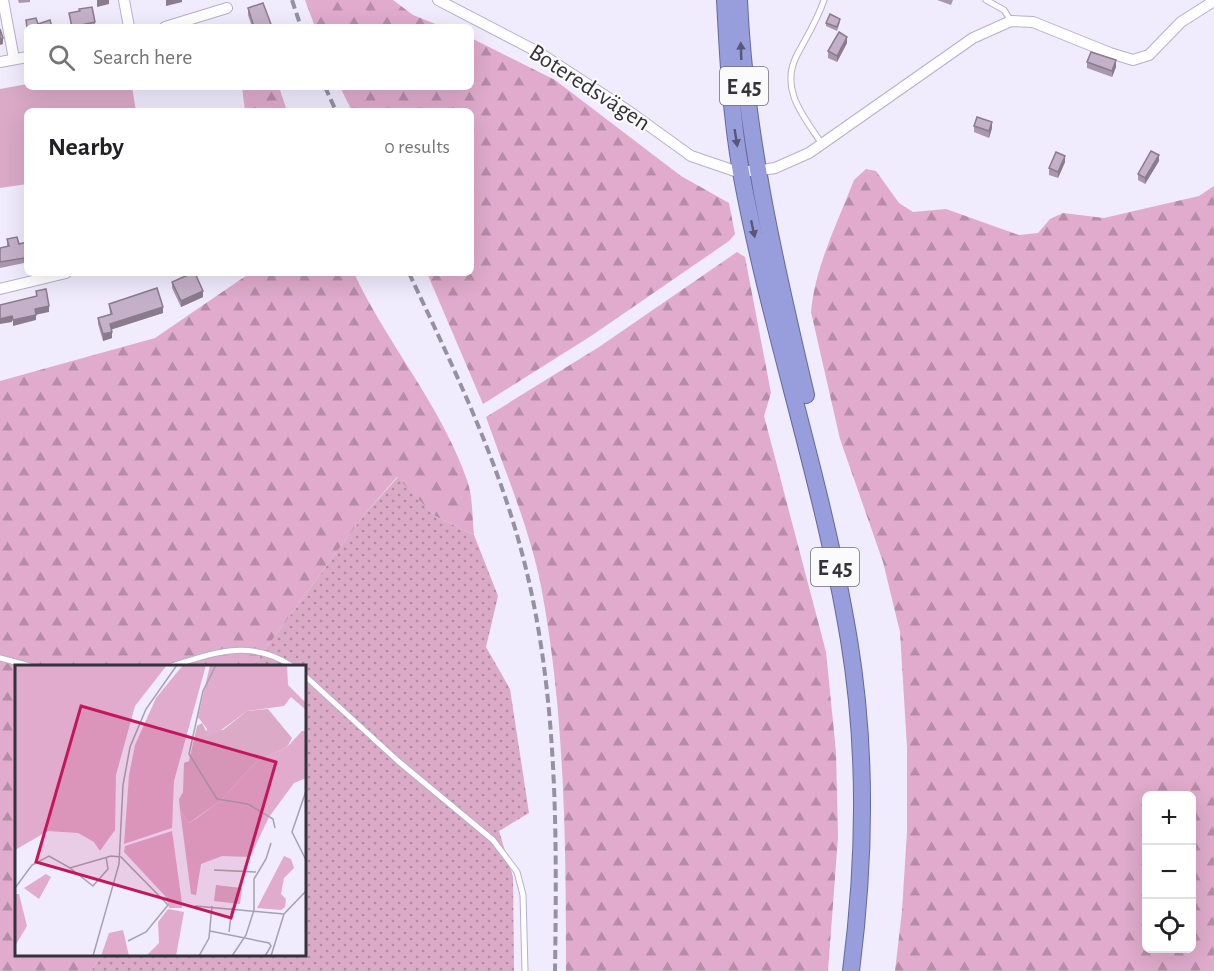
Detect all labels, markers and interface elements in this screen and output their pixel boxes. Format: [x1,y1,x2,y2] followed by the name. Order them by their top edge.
[24,24,474,90] search box
[525,40,654,136] street label: Boteredsvägen
[45,41,78,74] icon: search
[737,41,746,60] one-way arrow
[93,46,192,68] text: Search here
[720,67,768,105] road number: E 45
[732,129,741,148] one-way arrow
[48,134,124,160] text: Nearby
[384,137,450,157] text: 0 results
[749,219,758,238] one-way arrow
[811,548,859,586] road number: E 45
[15,665,306,956] inset map
[1142,791,1196,953] map controls
[1142,791,1196,845] button: +
[1142,845,1196,899] button: −
[1142,899,1196,953] button: locate

